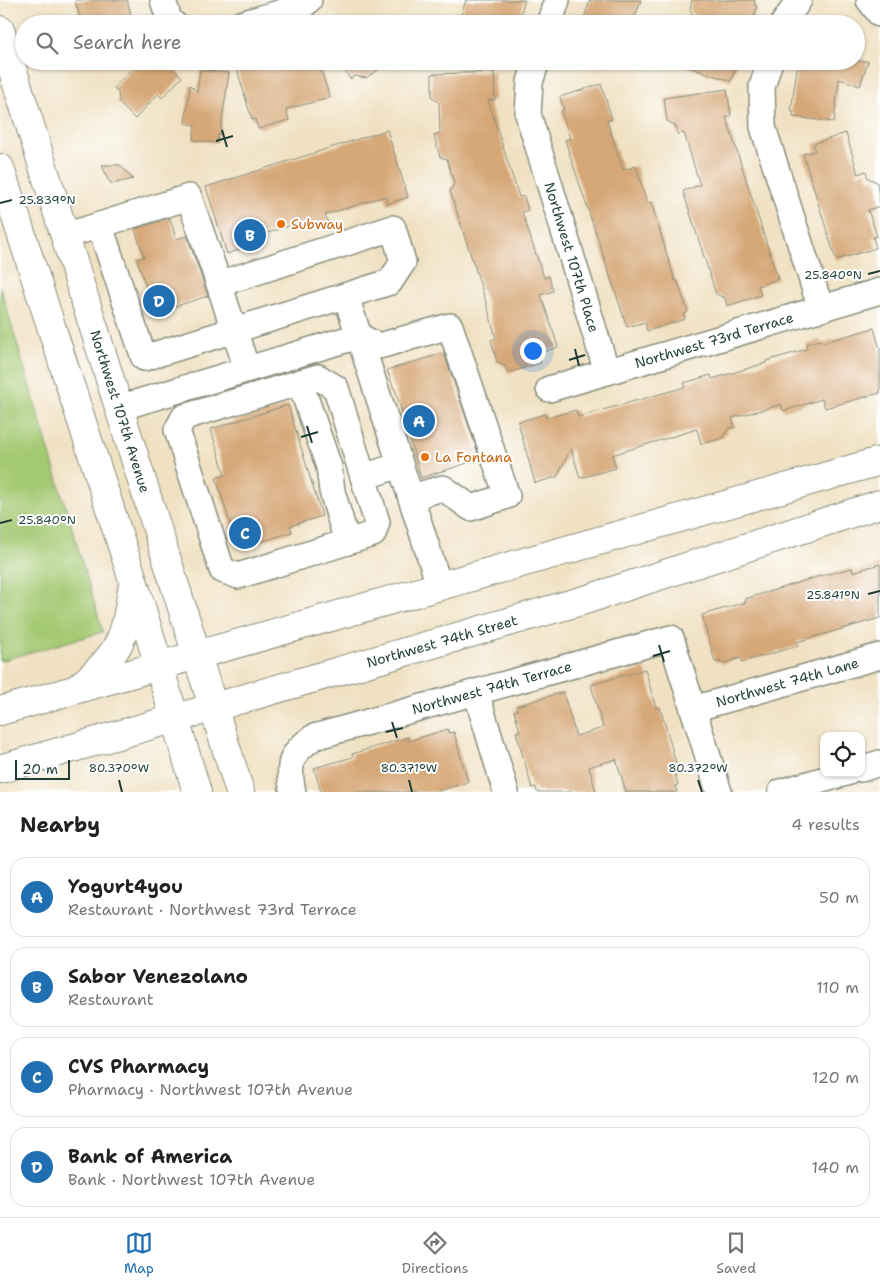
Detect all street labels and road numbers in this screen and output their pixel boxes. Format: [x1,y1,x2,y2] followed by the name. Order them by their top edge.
[540,180,603,335] street label: Northwest 107th Place
[632,308,795,372] street label: Northwest 73rd Terrace
[86,328,154,495] street label: Northwest 107th Avenue
[364,611,519,672] street label: Northwest 74th Street
[714,653,861,711] street label: Northwest 74th Lane
[410,657,574,718] street label: Northwest 74th Terrace

